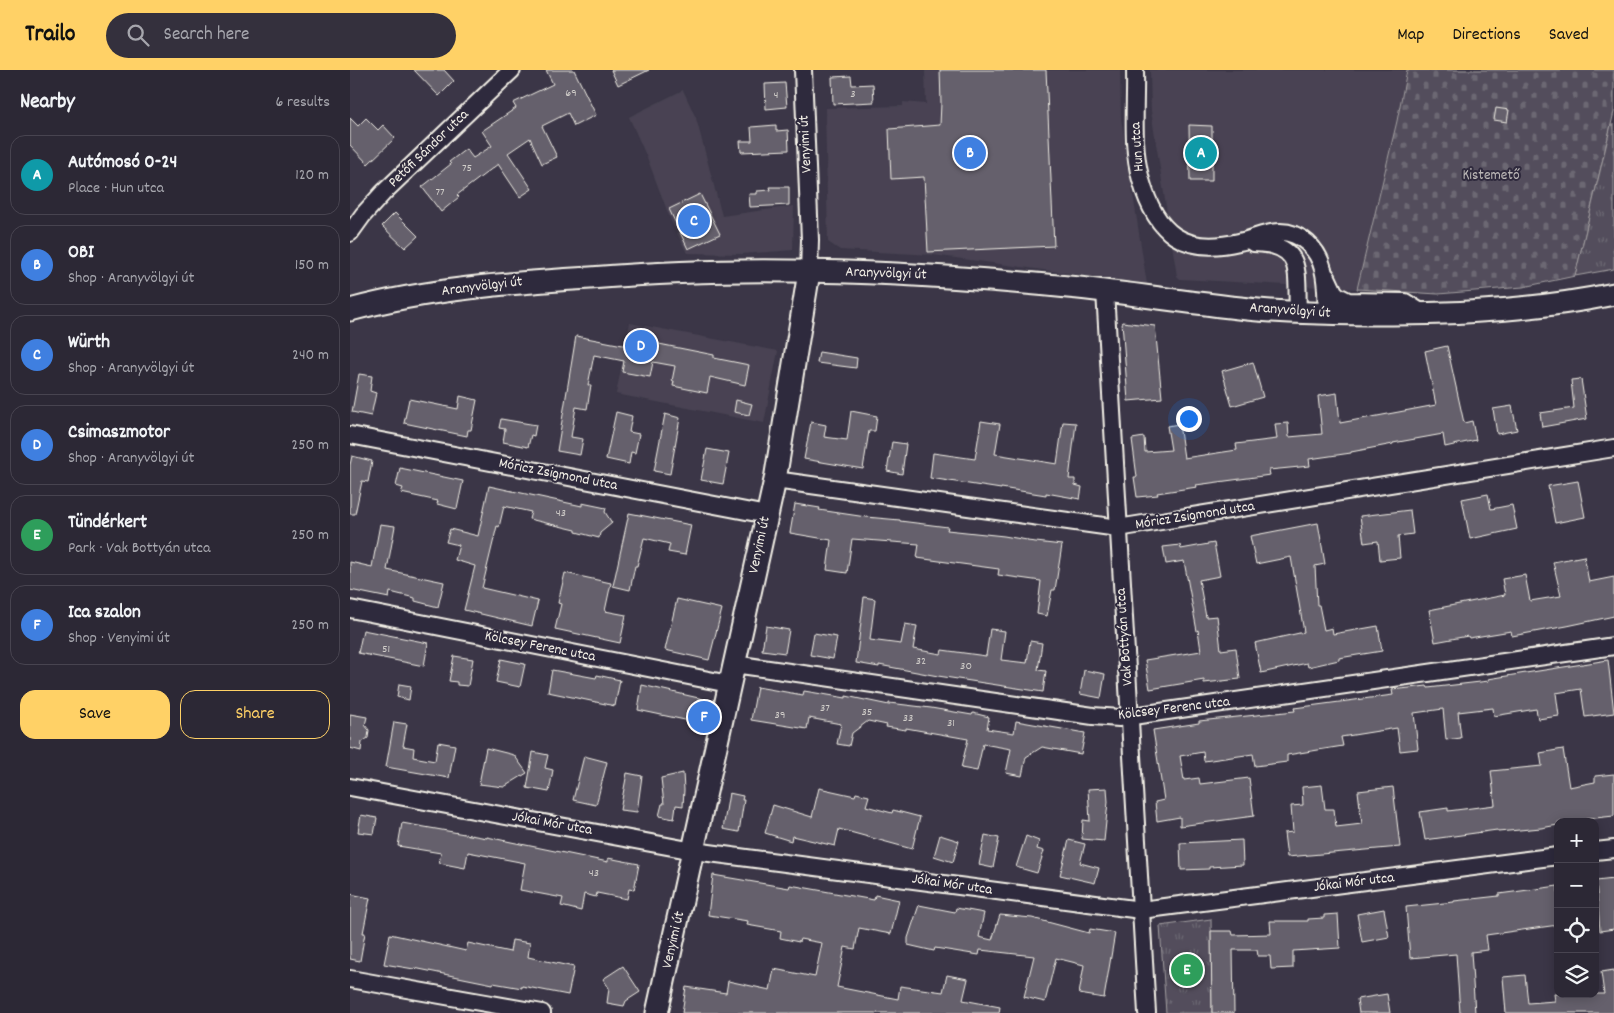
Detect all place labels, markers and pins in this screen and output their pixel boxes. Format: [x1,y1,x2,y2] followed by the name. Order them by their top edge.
[954,134,986,172] pin: B
[1185,134,1217,172] pin: A
[678,202,710,240] pin: C
[625,327,657,365] pin: D
[688,698,720,736] pin: F
[1171,951,1203,989] pin: E

